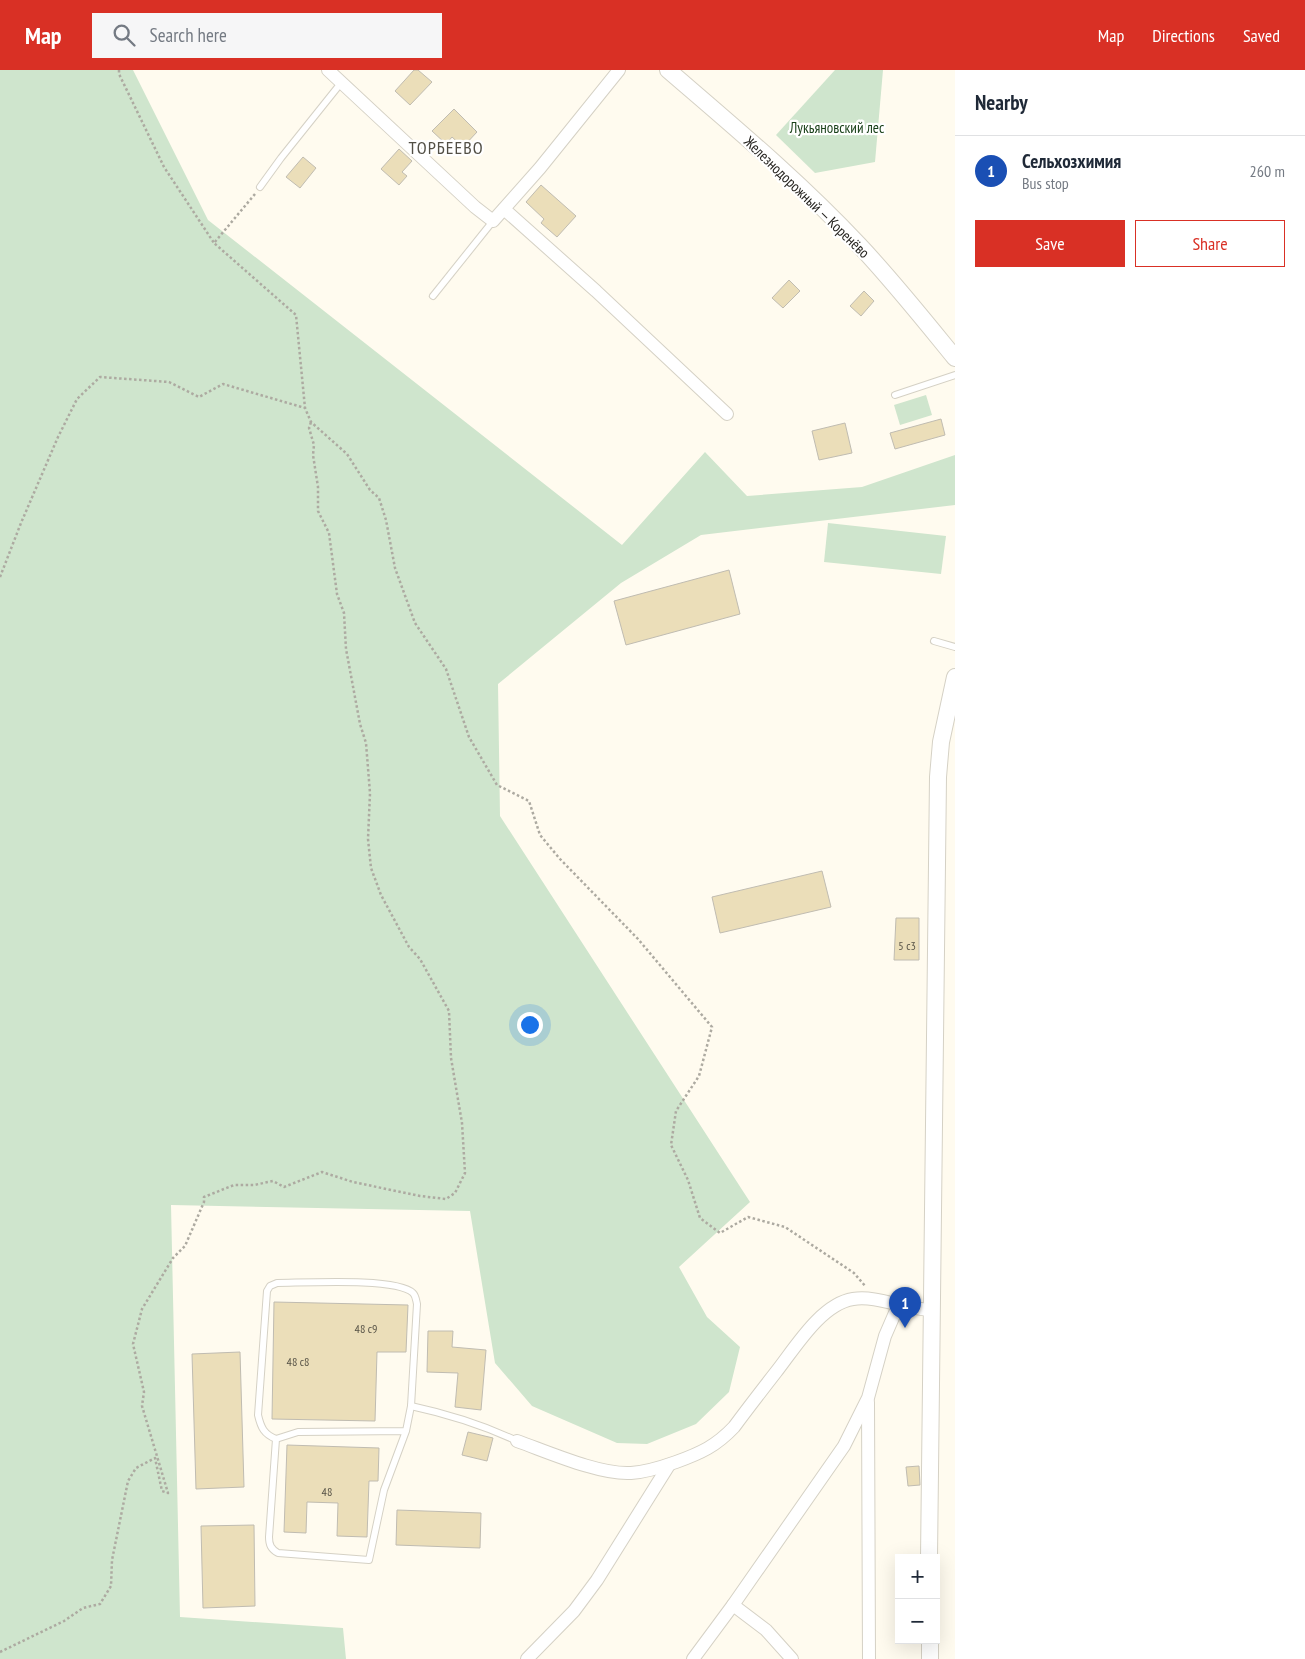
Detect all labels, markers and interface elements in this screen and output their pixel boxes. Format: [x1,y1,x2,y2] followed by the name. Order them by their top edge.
[92,13,442,58] search box
[25,20,62,51] text: Map
[110,21,138,49] icon: search
[150,23,227,47] text: Search here
[1098,24,1124,47] text: Map
[1152,24,1215,47] text: Directions
[1243,24,1280,47] text: Saved
[975,89,1028,116] text: Nearby
[789,118,885,137] park label: Лукьяновский лес
[739,131,874,262] street label: Железнодорожный — Коренёво
[408,136,484,159] district label: ТОРБЕЕВО
[1022,149,1121,173] text: Сельхозхимия
[987,161,995,181] text: 1
[1250,161,1285,181] text: 260 m
[1022,173,1069,193] text: Bus stop
[975,220,1125,267] button: Save
[1135,220,1285,267] button: Share
[898,938,916,953] house number: 5 с3
[517,1012,543,1038] your location
[889,1287,921,1328] pin: 1
[354,1321,378,1336] house number: 48 с9
[286,1354,310,1369] house number: 48 с8
[322,1484,332,1499] house number: 48
[895,1554,940,1644] map controls
[895,1554,940,1599] button: +
[895,1599,940,1644] button: −

